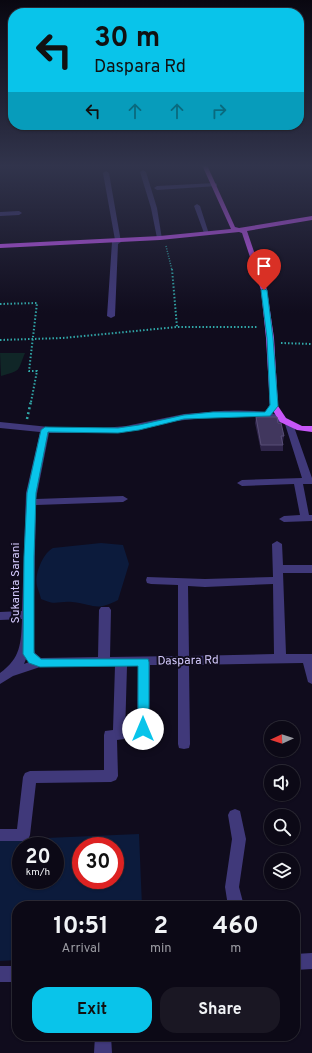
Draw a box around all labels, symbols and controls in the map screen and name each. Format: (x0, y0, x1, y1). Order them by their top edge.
text: 30 m (94, 21, 160, 57)
icon: left (28, 24, 80, 76)
text: Daspara Rd (94, 56, 186, 79)
icon: left (82, 100, 104, 122)
icon: ahead (124, 100, 146, 122)
icon: ahead (166, 100, 188, 122)
icon: right (208, 100, 230, 122)
pin (247, 249, 281, 290)
icon: arrive (253, 255, 275, 277)
street label: Sukanta Sarani (8, 543, 24, 623)
street label: Daspara Rd (157, 652, 219, 670)
position arrow (122, 708, 164, 750)
north arrow (264, 721, 300, 757)
map controls (264, 721, 300, 889)
button: sound (264, 765, 300, 801)
button: search (264, 809, 300, 845)
speed limit sign: 30 (72, 837, 124, 889)
text: 20 (25, 845, 51, 871)
button: layers (264, 853, 300, 889)
text: km/h (26, 866, 50, 879)
text: 10:51 (53, 912, 109, 942)
text: 2 (153, 912, 168, 942)
text: 460 (213, 912, 259, 942)
text: Arrival (62, 941, 100, 957)
text: min (150, 941, 172, 957)
text: m (230, 941, 241, 957)
button: Exit (32, 987, 152, 1033)
button: Share (160, 987, 280, 1033)

